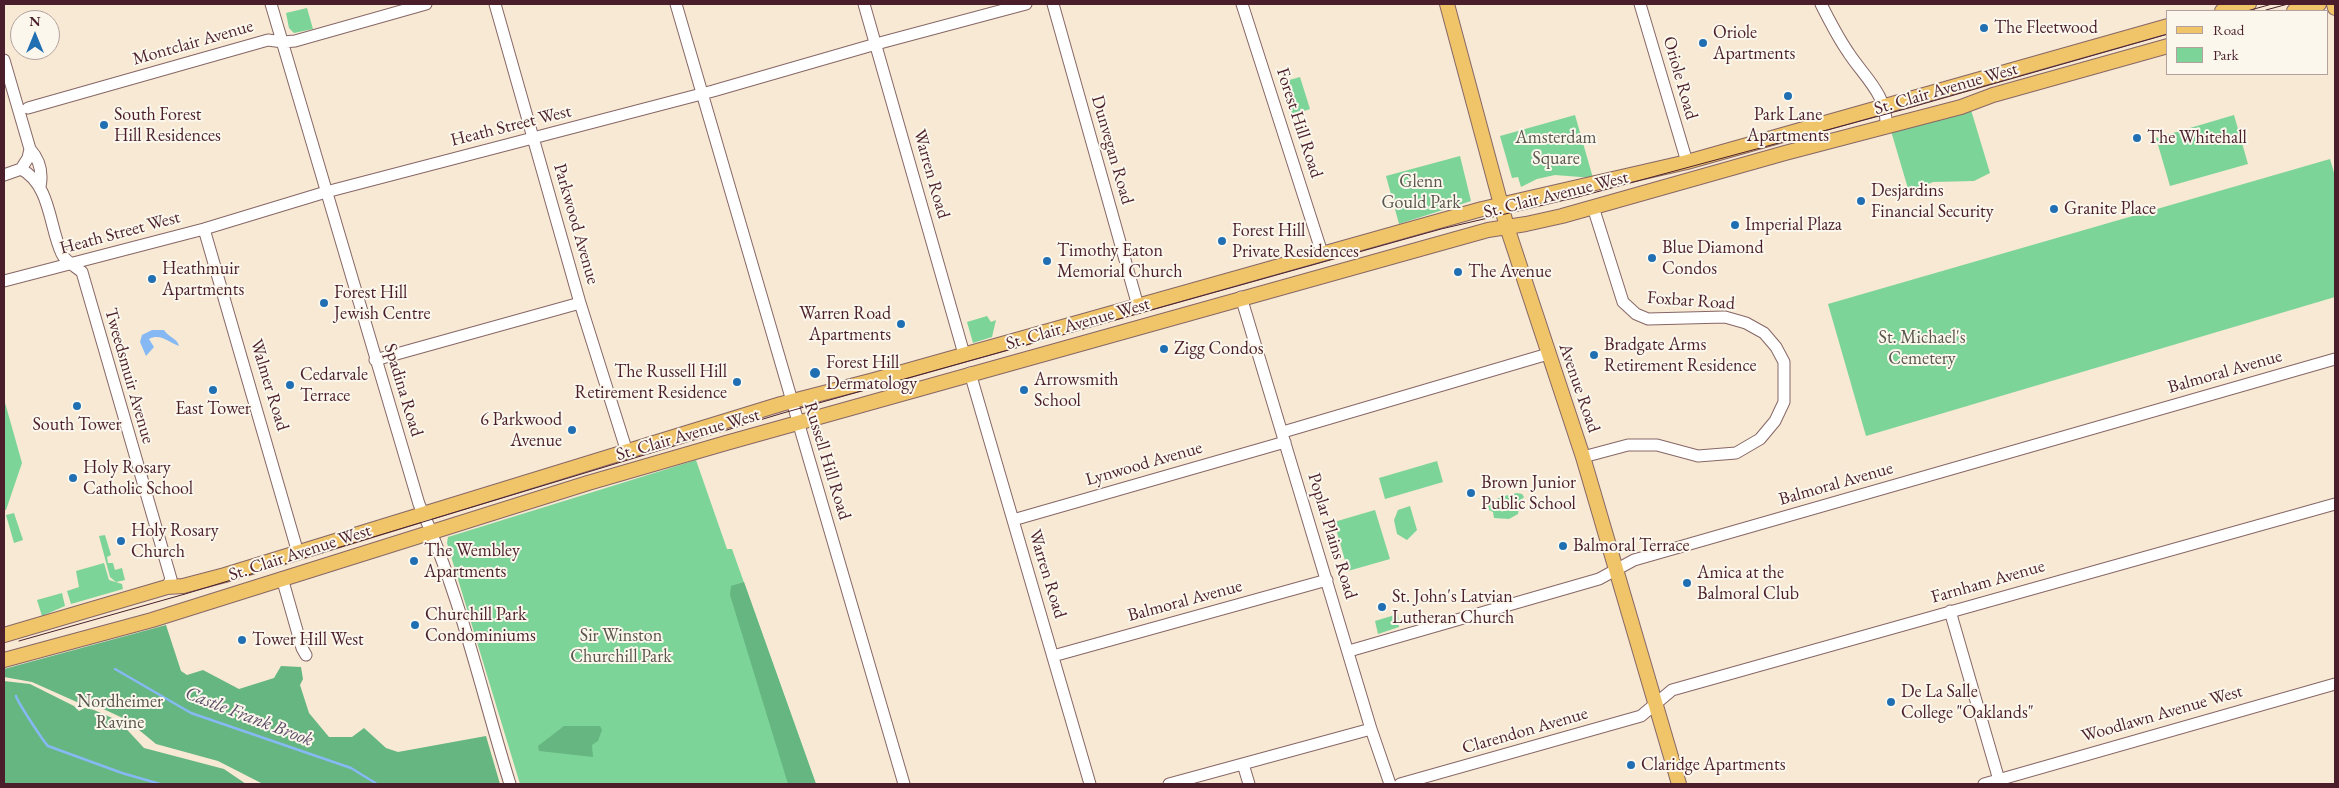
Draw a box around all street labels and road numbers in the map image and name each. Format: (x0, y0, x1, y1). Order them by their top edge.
street label: Montclair Avenue (130, 15, 256, 71)
street label: Oriole Road (1658, 34, 1702, 122)
street label: St. Clair Avenue West (1872, 58, 2020, 120)
street label: Forest Hill Road (1271, 65, 1327, 181)
street label: Dunvegan Road (1086, 93, 1138, 207)
street label: Heath Street West (448, 101, 574, 151)
street label: Warren Road (908, 127, 954, 221)
street label: Parkwood Avenue (548, 161, 604, 287)
street label: St. Clair Avenue West (1481, 167, 1631, 223)
street label: Heath Street West (57, 207, 183, 259)
street label: Foxbar Road (1646, 287, 1736, 315)
street label: St. Clair Avenue West (1004, 293, 1152, 355)
street label: Tweedsmuir Avenue (99, 306, 159, 446)
street label: Walmer Road (245, 337, 293, 433)
street label: Spadina Road (379, 341, 427, 439)
street label: Avenue Road (1554, 341, 1604, 435)
street label: Balmoral Avenue (2165, 345, 2285, 399)
street label: Russell Hill Road (799, 399, 855, 523)
street label: St. Clair Avenue West (614, 404, 762, 466)
street label: Lynwood Avenue (1083, 437, 1205, 491)
street label: Balmoral Avenue (1776, 457, 1896, 511)
street label: Poplar Plains Road (1303, 470, 1361, 602)
street label: St. Clair Avenue West (226, 520, 374, 586)
street label: Warren Road (1023, 527, 1071, 621)
street label: Farnham Avenue (1929, 555, 2047, 609)
street label: Balmoral Avenue (1125, 575, 1245, 627)
street label: Woodlawn Avenue West (2079, 681, 2245, 747)
street label: Clarendon Avenue (1460, 703, 1590, 759)

